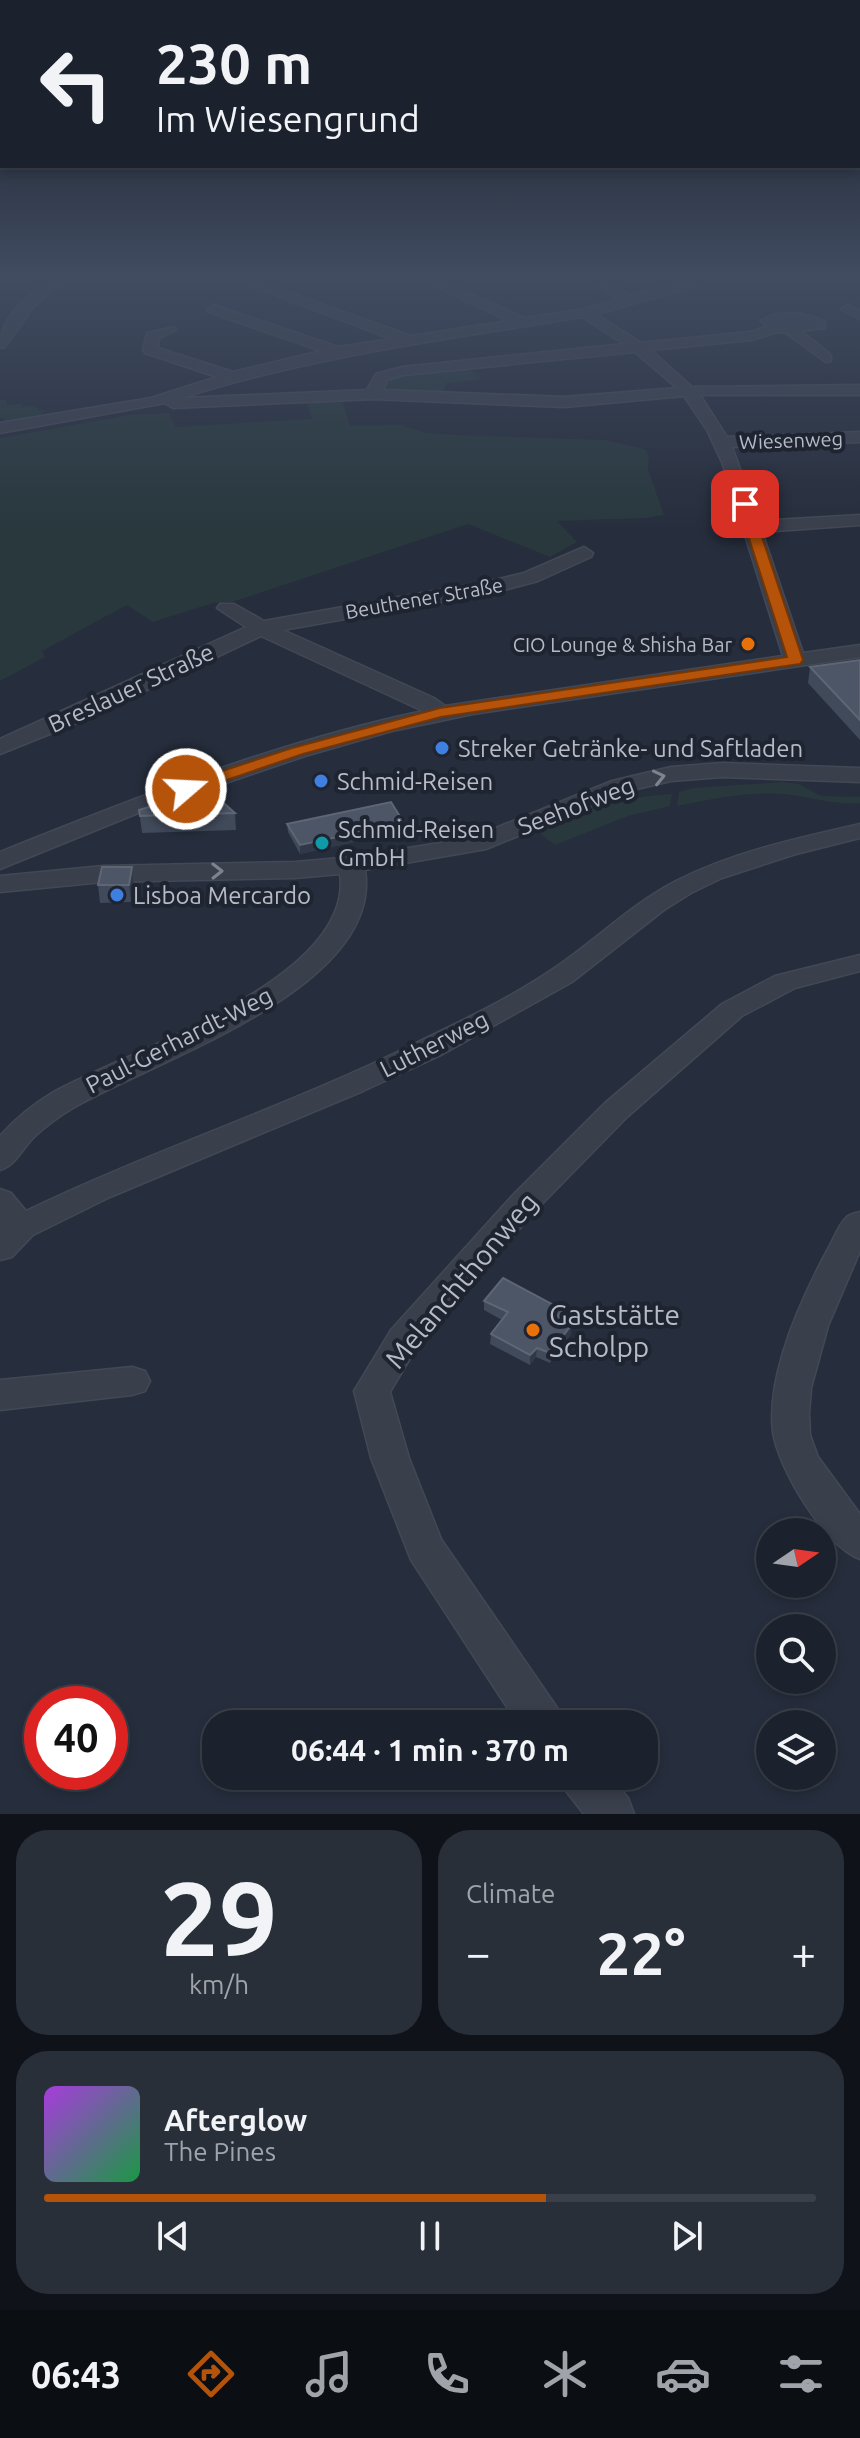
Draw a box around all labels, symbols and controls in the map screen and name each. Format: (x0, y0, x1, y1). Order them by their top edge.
icon: left (24, 32, 128, 136)
text: 230 m (156, 32, 312, 95)
text: Im Wiesengrund (156, 98, 420, 139)
street label: Wiesenweg (739, 427, 843, 453)
pin (711, 470, 779, 538)
icon: arrive (723, 482, 767, 526)
street label: Beuthener Straße (344, 573, 504, 623)
place label: CIO Lounge & Shisha Bar (513, 633, 732, 656)
marker: CIO Lounge & Shisha Bar (739, 635, 757, 653)
street label: Breslauer Straße (44, 638, 218, 738)
place label: Streker Getränke- und Saftladen (458, 735, 803, 762)
marker: Streker Getränke- und Saftladen (433, 739, 451, 757)
position arrow (144, 747, 228, 831)
place label: Schmid-Reisen (337, 768, 493, 795)
one-way arrow (652, 769, 665, 786)
marker: Schmid-Reisen (312, 772, 330, 790)
street label: Seehofweg (514, 772, 638, 840)
place label: Schmid-Reisen GmbH (338, 816, 494, 871)
marker: Schmid-Reisen GmbH (313, 834, 331, 852)
one-way arrow (211, 863, 224, 880)
place label: Lisboa Mercardo (133, 882, 311, 909)
marker: Lisboa Mercardo (108, 886, 126, 904)
street label: Paul-Gerhardt-Weg (81, 981, 277, 1099)
street label: Lutherweg (376, 1005, 492, 1083)
street label: Melanchthonweg (379, 1186, 543, 1374)
place label: Gaststätte Scholpp (549, 1299, 680, 1362)
marker: Gaststätte Scholpp (524, 1321, 542, 1339)
north arrow (756, 1518, 836, 1598)
map controls (756, 1518, 836, 1790)
button: search (756, 1614, 836, 1694)
speed limit sign: 40 (24, 1686, 128, 1790)
button: layers (756, 1710, 836, 1790)
text: 06:44 · 1 min · 370 m (291, 1733, 569, 1767)
text: 29 (160, 1859, 278, 1976)
text: Climate (466, 1879, 555, 1908)
text: 22° (597, 1919, 685, 1986)
text: − (466, 1928, 491, 1977)
text: + (791, 1928, 816, 1977)
text: km/h (189, 1970, 249, 1999)
text: Afterglow (164, 2103, 307, 2137)
text: The Pines (164, 2137, 276, 2166)
icon: previous (151, 2214, 195, 2258)
icon: pause (408, 2214, 452, 2258)
icon: next (665, 2214, 709, 2258)
icon: directions (183, 2346, 239, 2402)
icon: music (301, 2346, 357, 2402)
icon: phone (419, 2346, 475, 2402)
icon: climate (537, 2346, 593, 2402)
icon: car (655, 2346, 711, 2402)
icon: filters (773, 2346, 829, 2402)
text: 06:43 (31, 2354, 121, 2395)

